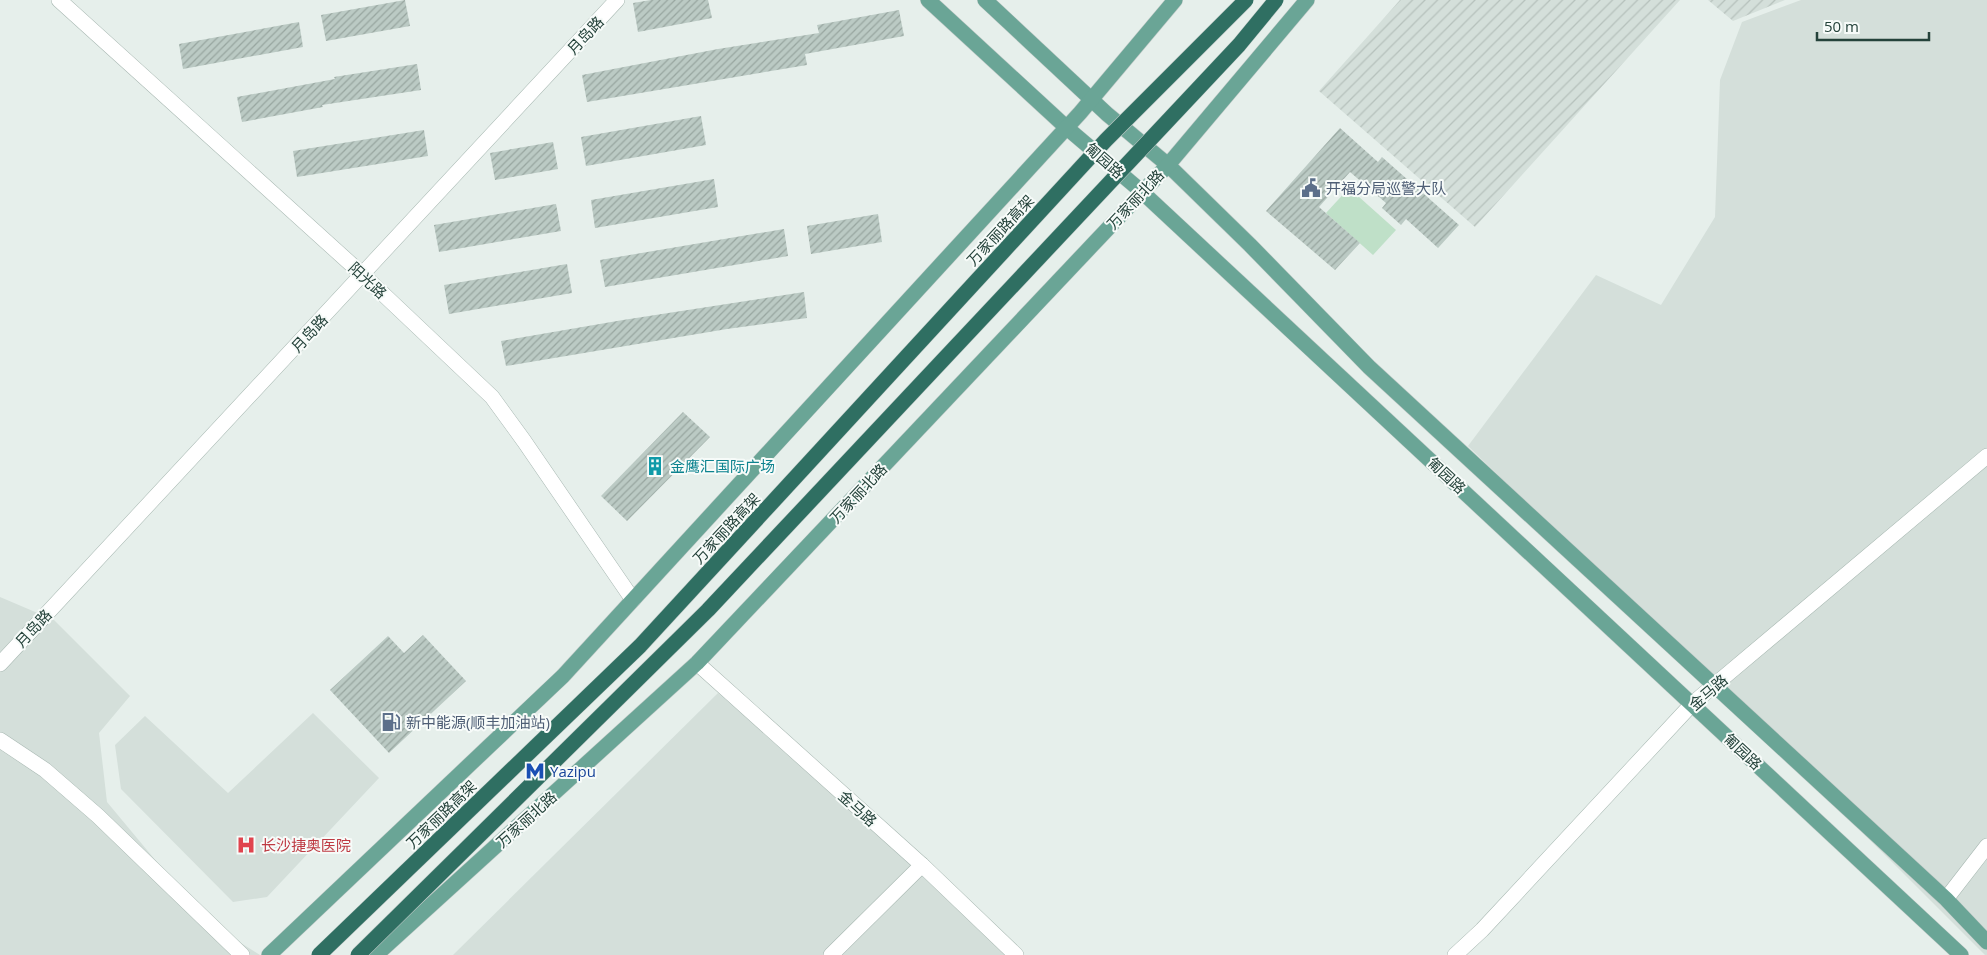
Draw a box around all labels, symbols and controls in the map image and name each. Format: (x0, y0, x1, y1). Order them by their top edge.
scale bar (1817, 10, 1930, 42)
street label: 月岛路 (562, 12, 608, 58)
text: 50 m (1824, 16, 1859, 36)
street label: 匍园路 (1081, 138, 1129, 182)
street label: 万家丽北路 (1102, 165, 1168, 233)
public building icon: 开福分局巡警大队 (1300, 177, 1322, 199)
place label: 开福分局巡警大队 (1326, 178, 1446, 198)
street label: 万家丽路高架 (962, 190, 1038, 270)
street label: 阳光路 (345, 257, 391, 303)
street label: 月岛路 (286, 310, 332, 356)
street label: 匍园路 (1424, 452, 1470, 498)
building icon: 金鹰汇国际广场 (644, 455, 666, 477)
place label: 金鹰汇国际广场 (670, 456, 775, 476)
street label: 万家丽北路 (825, 459, 891, 527)
street label: 万家丽路高架 (688, 488, 764, 568)
street label: 月岛路 (10, 605, 56, 651)
street label: 金马路 (1684, 670, 1732, 714)
fuel station icon: 新中能源(顺丰加油站) (380, 711, 402, 733)
place label: 新中能源(顺丰加油站) (406, 712, 550, 732)
street label: 匍园路 (1720, 728, 1766, 774)
metro station icon: Yazipu (524, 760, 546, 782)
place label: Yazipu (550, 761, 596, 781)
street label: 万家丽路高架 (402, 776, 480, 852)
street label: 万家丽北路 (491, 786, 561, 852)
street label: 金马路 (835, 786, 881, 830)
hospital icon: 长沙捷奥医院 (235, 834, 257, 856)
place label: 长沙捷奥医院 (261, 835, 351, 855)

